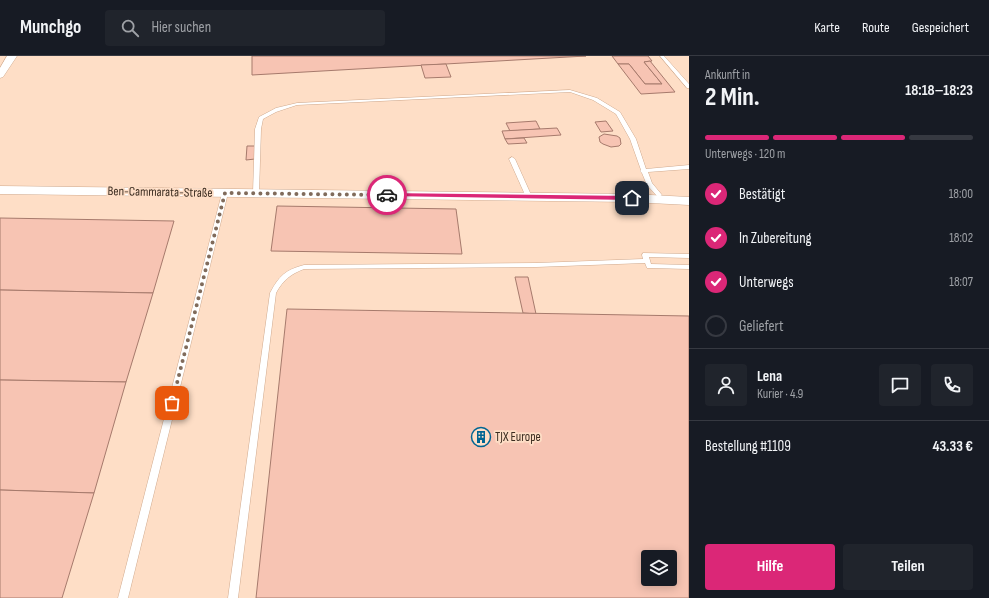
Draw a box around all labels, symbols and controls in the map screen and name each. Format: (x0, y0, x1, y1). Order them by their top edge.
search box (105, 10, 385, 46)
text: Munchgo (20, 16, 81, 39)
icon: search (119, 17, 141, 39)
text: Hier suchen (151, 18, 211, 37)
text: Karte (814, 19, 840, 36)
text: Route (862, 19, 890, 36)
text: Gespeichert (912, 19, 969, 36)
text: Ankunft in (705, 67, 750, 83)
text: 18:18–18:23 (905, 81, 973, 100)
text: 2 Min. (705, 82, 760, 113)
text: Unterwegs · 120 m (705, 146, 785, 162)
courier (367, 175, 407, 215)
pin (615, 181, 649, 215)
street label: Ben-Cammarata-Straße (107, 183, 213, 201)
icon: check (705, 183, 727, 205)
icon: car (376, 184, 398, 206)
text: Bestätigt (739, 185, 785, 204)
text: 18:00 (949, 186, 973, 202)
icon: home (621, 187, 643, 209)
icon: check (705, 227, 727, 249)
text: In Zubereitung (739, 229, 812, 248)
text: 18:02 (949, 230, 973, 246)
icon: check (705, 271, 727, 293)
text: Unterwegs (739, 273, 794, 292)
text: 18:07 (949, 274, 973, 290)
text: Geliefert (739, 317, 784, 336)
button: person (705, 364, 747, 406)
button: chat (879, 364, 921, 406)
button: phone (931, 364, 973, 406)
text: Lena (757, 367, 782, 386)
pin (155, 386, 189, 420)
text: Kurier · 4.9 (757, 386, 803, 402)
icon: bag (161, 392, 183, 414)
building icon: TJX Europe (470, 426, 492, 448)
place label: TJX Europe (495, 429, 541, 445)
text: Bestellung #1109 (705, 437, 791, 456)
text: 43.33 € (932, 437, 973, 456)
button: Hilfe (705, 544, 835, 590)
button: Teilen (843, 544, 973, 590)
map controls (641, 550, 677, 586)
button: layers (641, 550, 677, 586)

